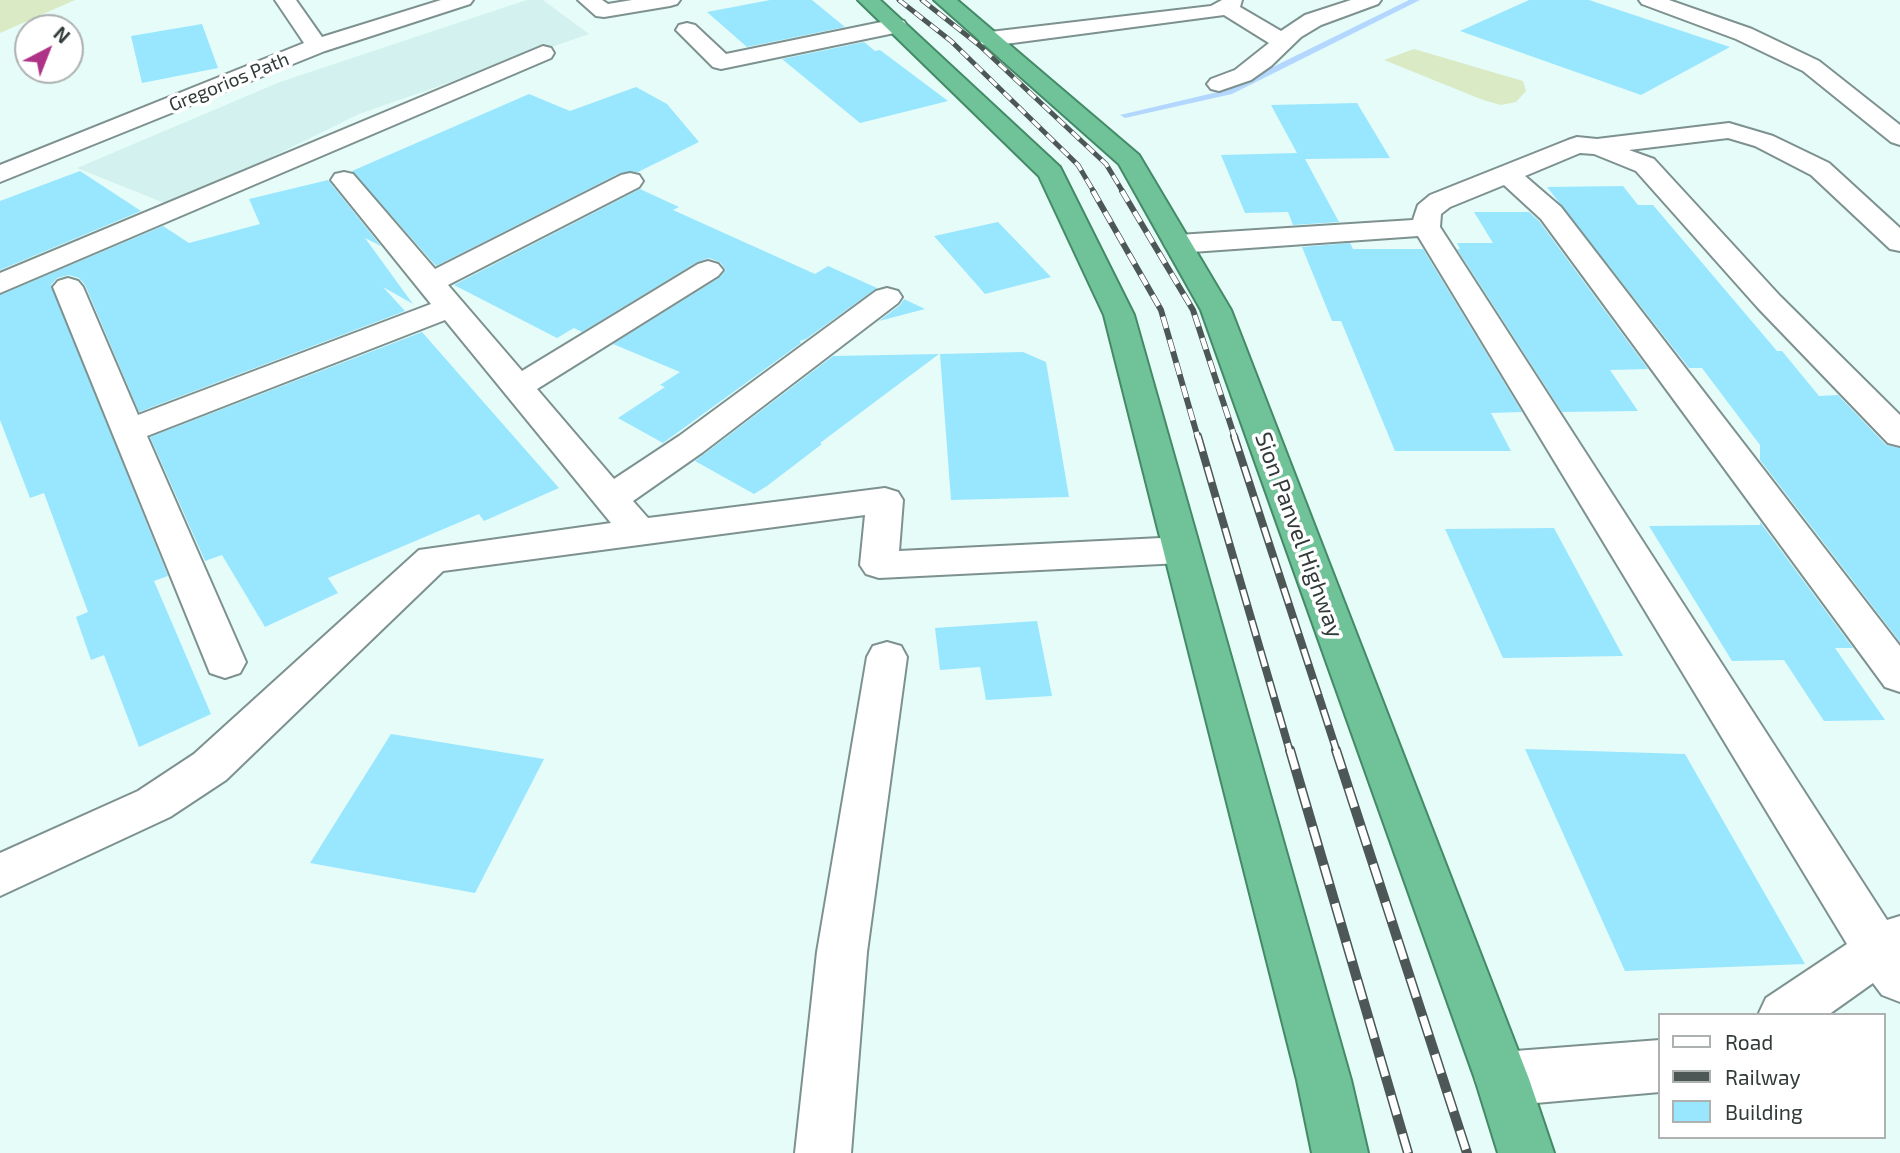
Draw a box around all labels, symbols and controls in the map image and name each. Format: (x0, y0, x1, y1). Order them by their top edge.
north arrow (14, 14, 84, 84)
text: N (49, 21, 75, 48)
street label: Gregorios Path (166, 48, 292, 116)
street label: Sion Panvel Highway (1249, 428, 1349, 642)
legend (1658, 1013, 1886, 1139)
text: Road (1725, 1029, 1773, 1054)
text: Railway (1725, 1064, 1801, 1089)
text: Building (1725, 1099, 1803, 1124)

